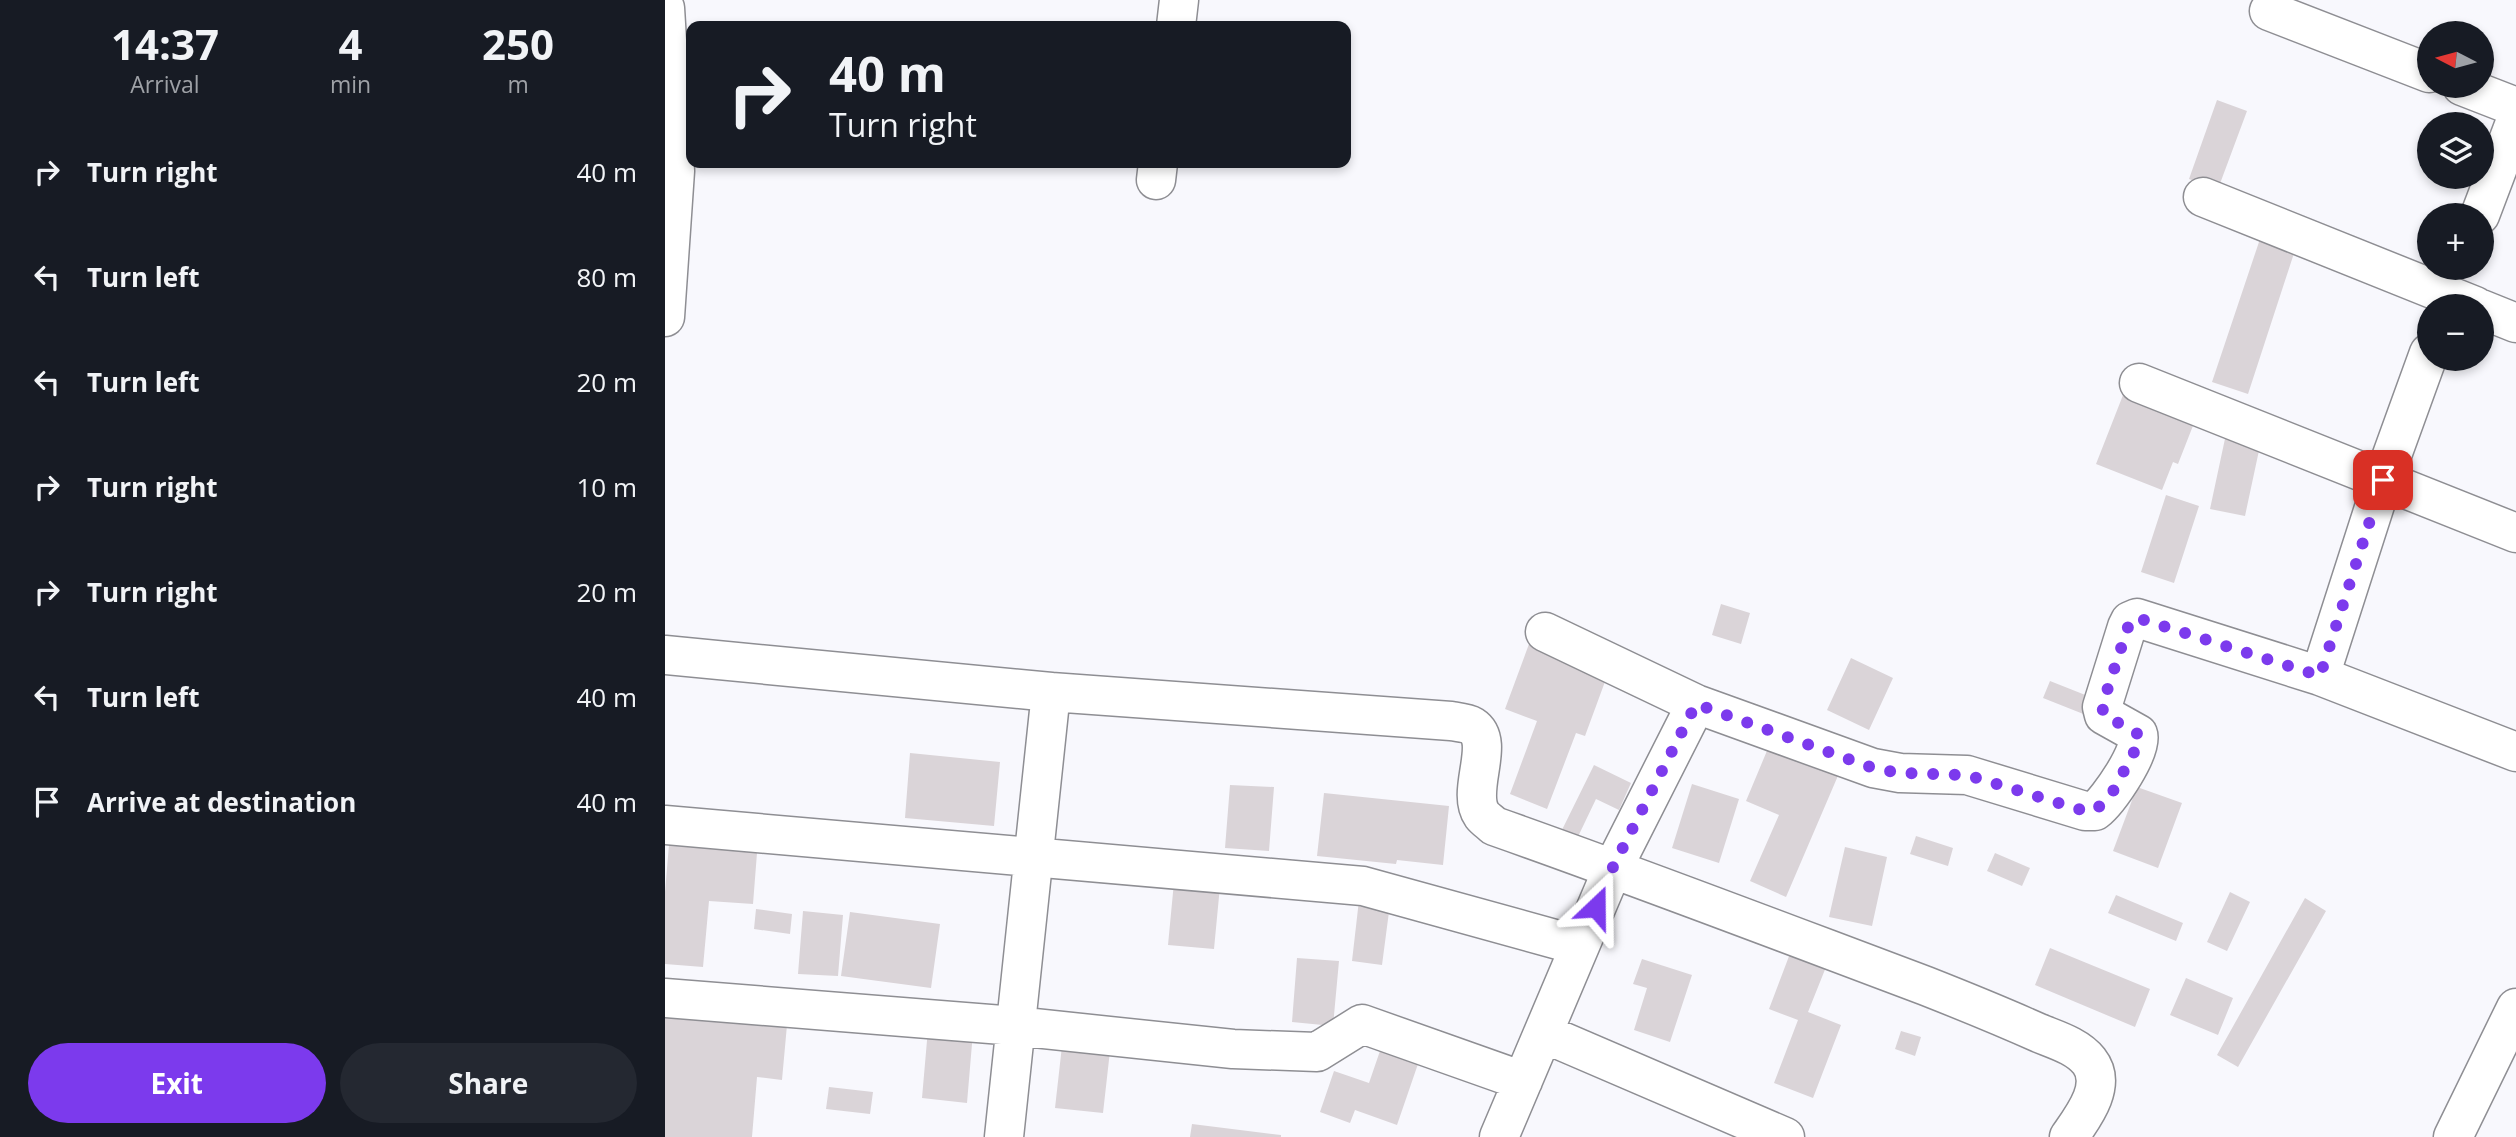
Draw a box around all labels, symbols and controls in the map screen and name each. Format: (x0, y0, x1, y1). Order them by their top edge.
text: 14:37 (111, 15, 219, 72)
text: 4 (338, 15, 363, 72)
text: 250 (482, 15, 554, 72)
north arrow (2417, 21, 2494, 98)
map controls (2417, 21, 2494, 371)
text: 40 m (829, 40, 946, 106)
icon: right (714, 49, 805, 140)
text: Arrival (130, 68, 200, 100)
text: min (330, 68, 371, 100)
text: m (507, 68, 529, 100)
text: Turn right (829, 103, 977, 146)
button: layers (2417, 112, 2494, 189)
icon: right (28, 153, 66, 191)
text: Turn right (87, 154, 218, 190)
text: 40 m (576, 154, 637, 190)
button: + (2417, 203, 2494, 280)
icon: left (28, 258, 66, 296)
text: Turn left (87, 259, 199, 295)
text: 80 m (576, 259, 637, 295)
button: − (2417, 294, 2494, 371)
icon: left (28, 363, 66, 401)
text: Turn left (87, 364, 199, 400)
text: 20 m (576, 364, 637, 400)
pin (2353, 450, 2413, 510)
icon: arrive (2364, 461, 2402, 499)
icon: right (28, 468, 66, 506)
text: Turn right (87, 469, 218, 505)
text: 10 m (576, 469, 637, 505)
icon: right (28, 573, 66, 611)
text: Turn right (87, 574, 218, 610)
text: 20 m (576, 574, 637, 610)
icon: left (28, 678, 66, 716)
text: Turn left (87, 679, 199, 715)
text: 40 m (576, 679, 637, 715)
icon: arrive (28, 783, 66, 821)
text: Arrive at destination (87, 784, 356, 820)
text: 40 m (576, 784, 637, 820)
position arrow (1559, 870, 1633, 944)
button: Exit (28, 1043, 326, 1123)
button: Share (340, 1043, 637, 1123)

